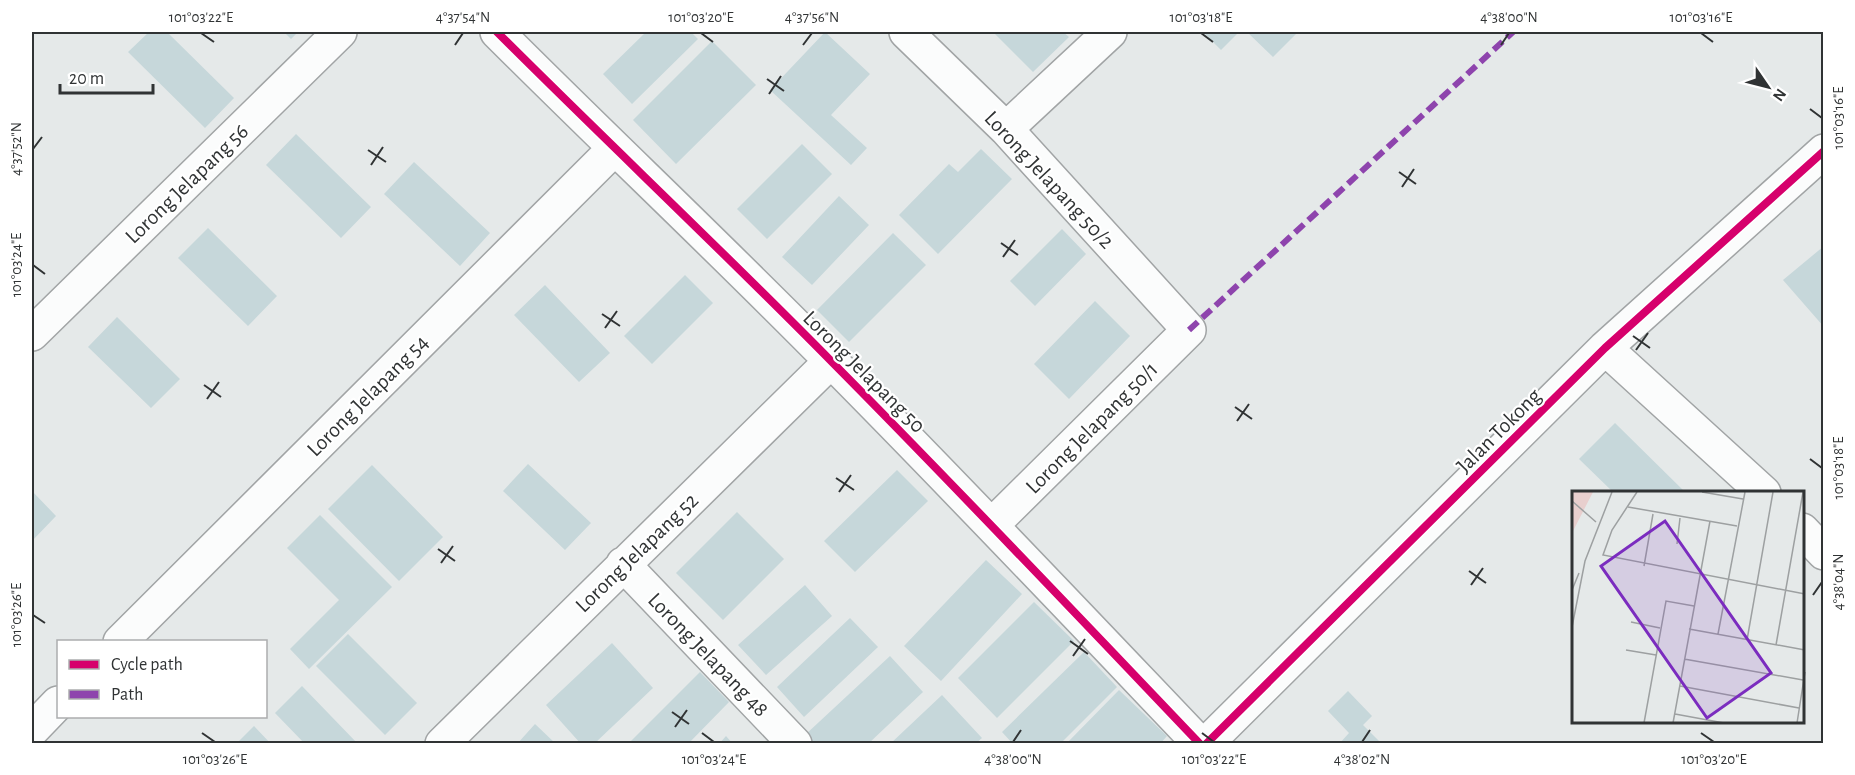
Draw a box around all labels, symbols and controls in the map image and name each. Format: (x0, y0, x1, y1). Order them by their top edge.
text: 101°03'22"E (169, 10, 233, 25)
text: 4°37'54"N (436, 10, 490, 25)
text: 101°03'20"E (668, 10, 734, 25)
text: 4°37'56"N (785, 10, 839, 25)
text: 101°03'18"E (1170, 10, 1232, 25)
text: 4°38'00"N (1480, 10, 1538, 25)
text: 101°03'16"E (1670, 10, 1732, 25)
scale bar (60, 57, 153, 95)
north arrow (1738, 57, 1798, 117)
text: 20 m (69, 70, 104, 88)
text: N (1770, 86, 1789, 104)
text: 101°03'16"E (1831, 87, 1846, 149)
street label: Lorong Jelapang 50/2 (980, 107, 1118, 253)
street label: Lorong Jelapang 56 (121, 120, 252, 248)
text: 4°37'52"N (9, 122, 24, 176)
text: 101°03'24"E (9, 233, 24, 297)
street label: Lorong Jelapang 50 (799, 306, 930, 437)
street label: Lorong Jelapang 54 (303, 331, 433, 461)
street label: Lorong Jelapang 50/1 (1022, 358, 1162, 498)
street label: Jalan Tokong (1452, 384, 1545, 477)
text: 101°03'18"E (1831, 437, 1846, 499)
street label: Lorong Jelapang 52 (571, 489, 702, 617)
inset map (1572, 491, 1804, 724)
text: 4°38'04"N (1831, 554, 1846, 610)
text: 101°03'26"E (9, 583, 24, 647)
street label: Lorong Jelapang 48 (644, 589, 773, 721)
legend (57, 640, 267, 718)
text: Cycle path (111, 656, 183, 674)
text: Path (111, 686, 143, 704)
text: 101°03'26"E (183, 752, 247, 767)
text: 101°03'24"E (682, 752, 746, 767)
text: 4°38'00"N (984, 752, 1042, 767)
text: 101°03'22"E (1182, 752, 1246, 767)
text: 4°38'02"N (1334, 752, 1390, 767)
text: 101°03'20"E (1681, 752, 1747, 767)

